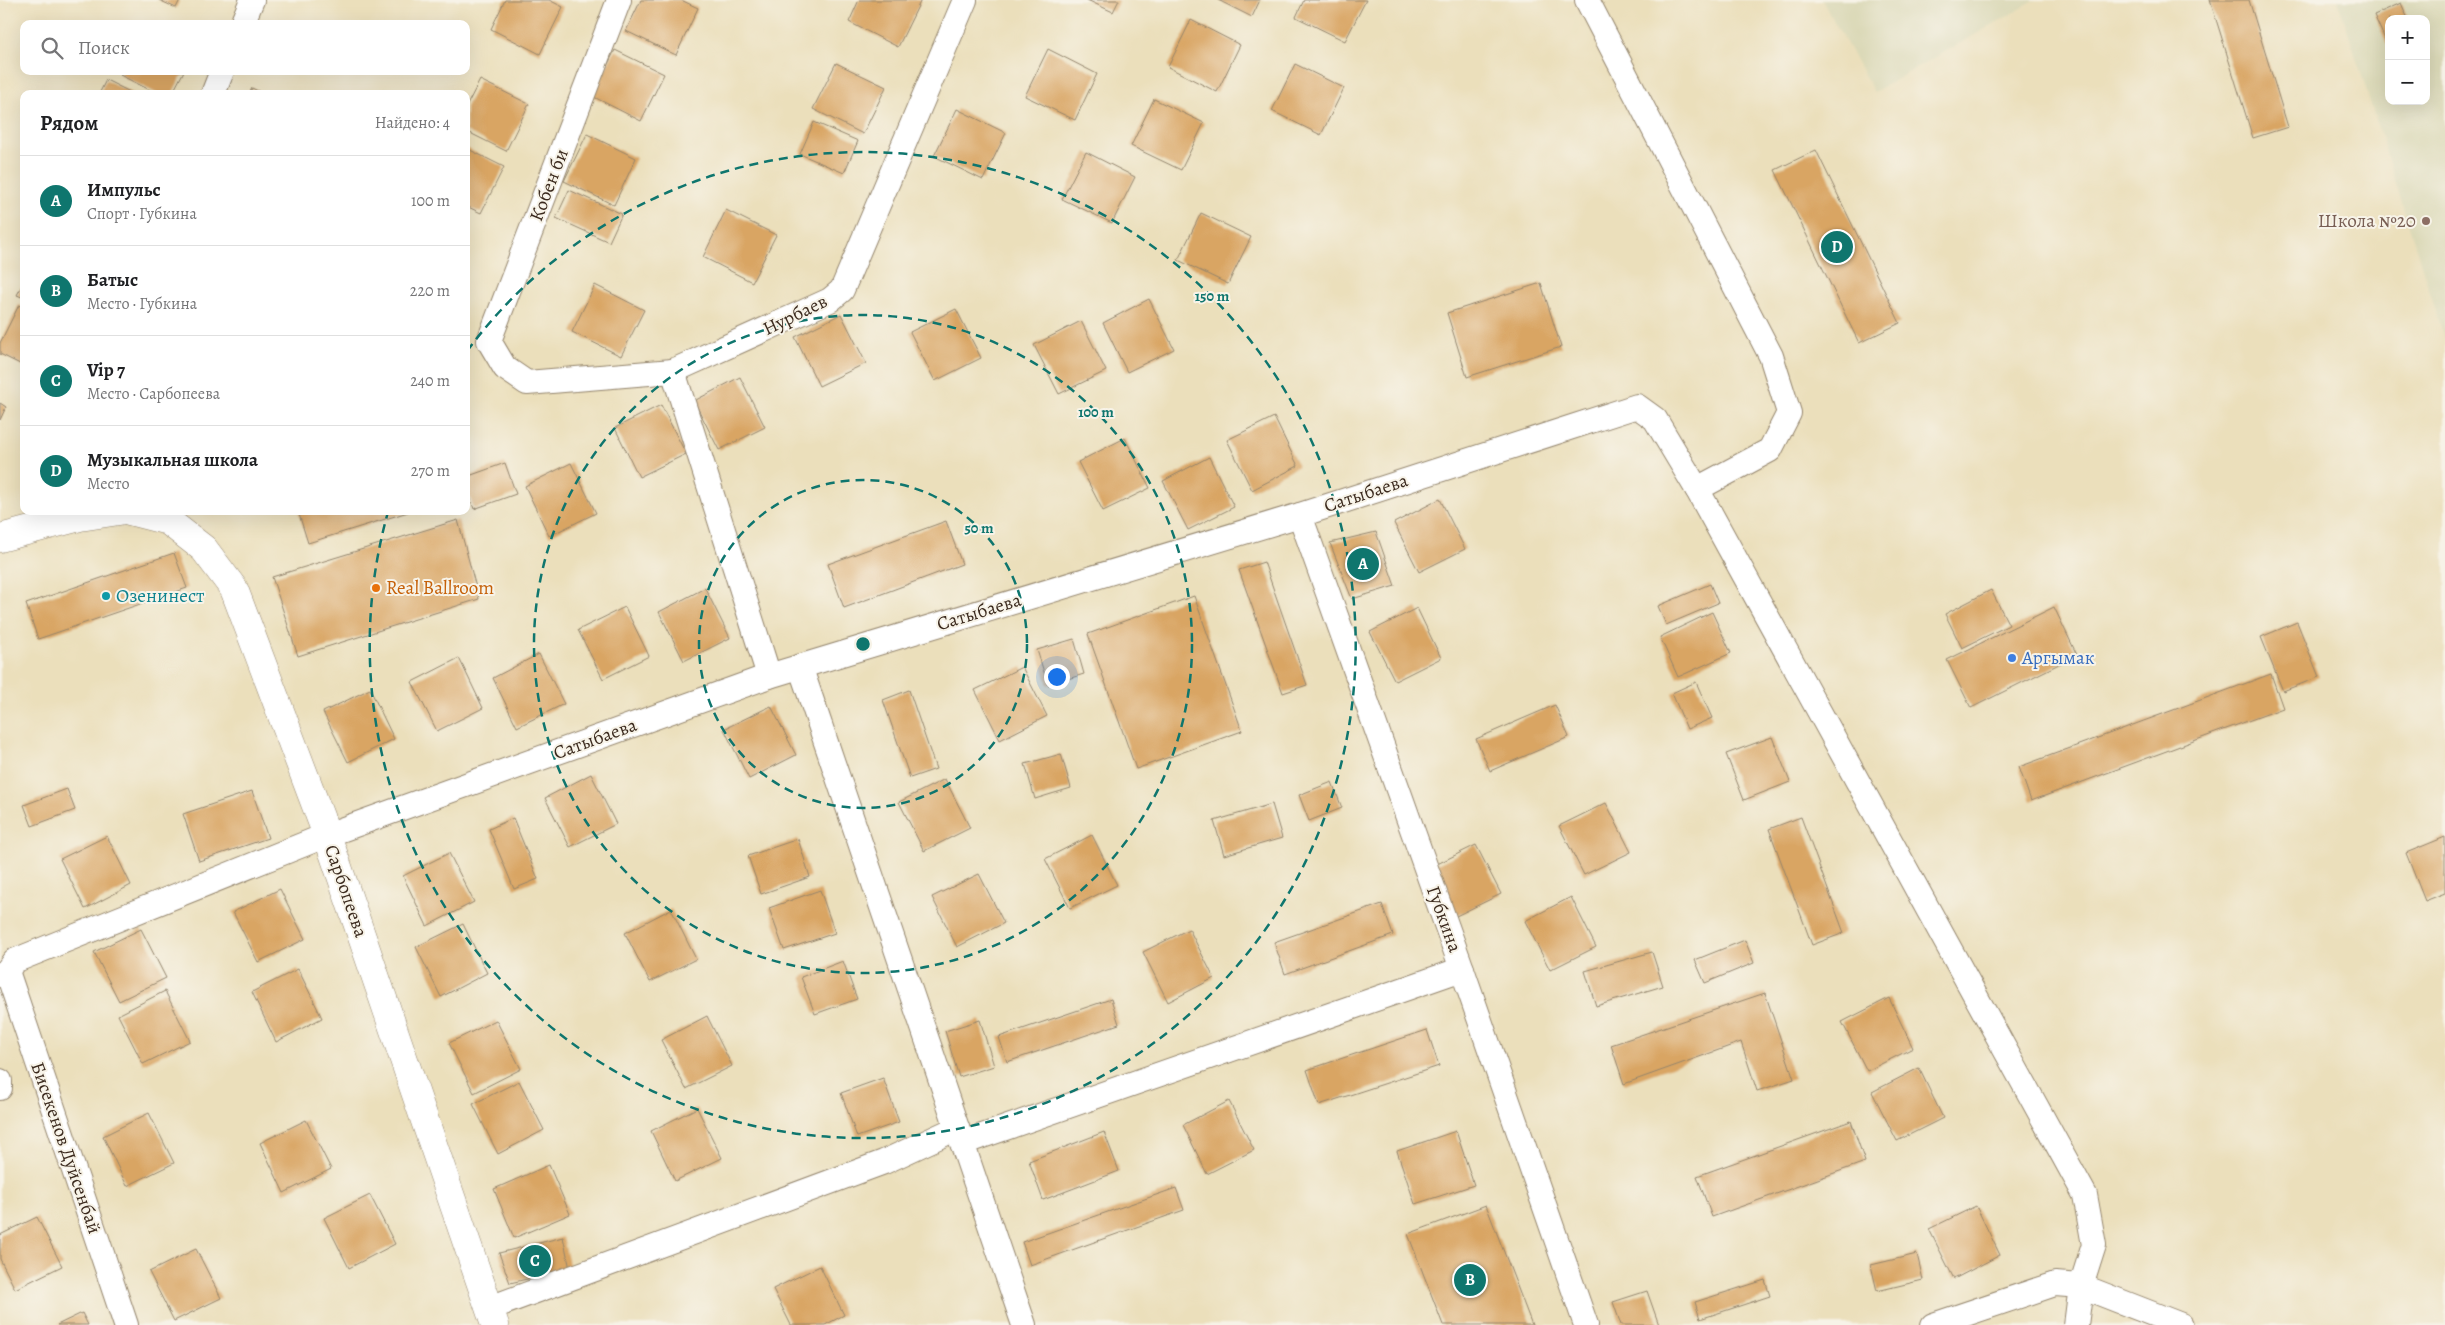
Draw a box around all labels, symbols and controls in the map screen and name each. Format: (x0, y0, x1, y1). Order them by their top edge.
map controls (2385, 15, 2430, 105)
button: + (2385, 15, 2430, 60)
search box (20, 20, 470, 75)
icon: search (38, 34, 66, 62)
text: Поиск (78, 35, 130, 61)
button: − (2385, 60, 2430, 105)
text: Рядом (40, 109, 98, 137)
text: Найдено: 4 (375, 112, 450, 134)
street label: Кобен би (523, 145, 575, 225)
text: Импульс (87, 177, 161, 203)
text: A (51, 190, 61, 212)
text: 100 m (411, 190, 450, 212)
text: Спорт · Губкина (87, 203, 197, 225)
place label: Школа №20 (2318, 208, 2416, 234)
marker: Школа №20 (2420, 215, 2432, 227)
pin: D (1821, 228, 1853, 266)
text: Батыс (87, 267, 138, 293)
text: B (51, 280, 61, 302)
text: 220 m (410, 280, 450, 302)
text: 150 m (1195, 286, 1230, 306)
street label: Нурбаев (758, 288, 832, 342)
text: Место · Губкина (87, 293, 197, 315)
text: Vip 7 (87, 357, 125, 383)
text: C (51, 370, 61, 392)
text: 240 m (410, 370, 450, 392)
text: Место · Сарбопеева (87, 383, 220, 405)
text: 100 m (1078, 402, 1114, 422)
text: Музыкальная школа (87, 447, 258, 473)
text: D (50, 460, 62, 482)
text: 270 m (411, 460, 450, 482)
street label: Сатыбаева (1321, 467, 1412, 519)
text: Место (87, 473, 130, 495)
text: 50 m (964, 518, 994, 538)
pin: A (1347, 545, 1379, 583)
place label: Real Ballroom (386, 575, 494, 601)
marker: Real Ballroom (370, 582, 382, 594)
place label: Озенинест (116, 583, 205, 609)
street label: Сатыбаева (934, 587, 1025, 637)
marker: Озенинест (100, 590, 112, 602)
centre of rings (854, 635, 872, 653)
place label: Аргымак (2021, 645, 2095, 671)
marker: Аргымак (2006, 652, 2018, 664)
your location (1044, 664, 1070, 690)
street label: Сатыбаева (550, 712, 641, 766)
street label: Сарбопеева (318, 841, 374, 941)
street label: Губкина (1420, 882, 1468, 956)
street label: Бисекенов Дуйсенбай (24, 1059, 108, 1237)
pin: C (519, 1242, 551, 1280)
pin: B (1454, 1261, 1486, 1299)

